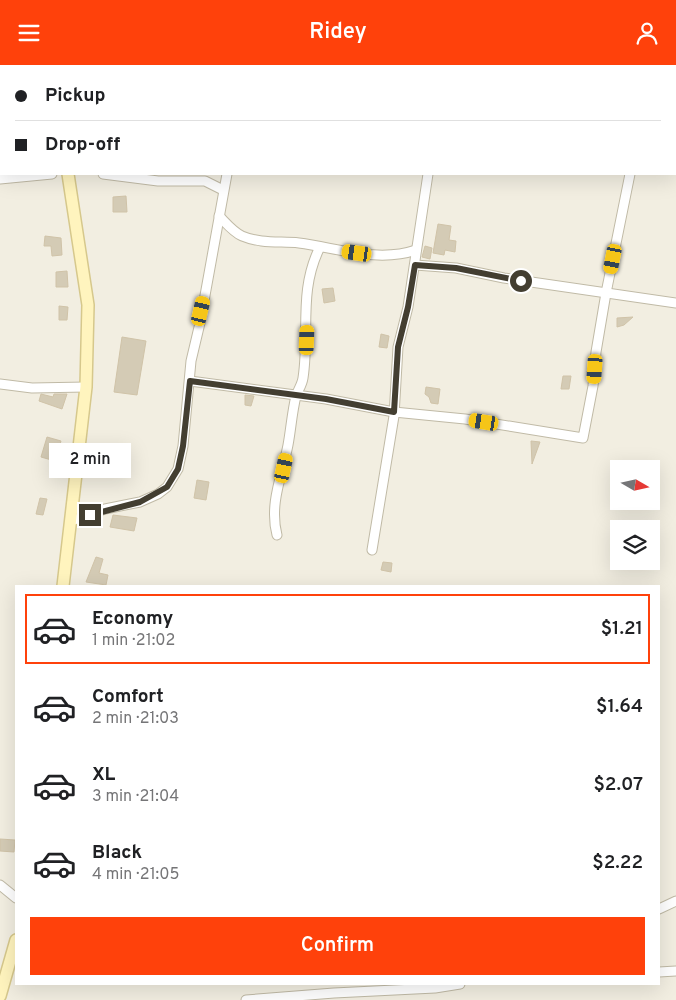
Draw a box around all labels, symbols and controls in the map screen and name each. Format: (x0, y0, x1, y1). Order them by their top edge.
icon: menu (15, 19, 43, 47)
text: Ridey (309, 19, 367, 46)
icon: person (633, 19, 661, 47)
text: Pickup (45, 84, 105, 108)
text: Drop-off (45, 133, 120, 157)
car (341, 243, 372, 263)
car (602, 243, 623, 275)
route start (510, 270, 532, 292)
car (190, 295, 211, 327)
car (298, 325, 315, 355)
car (586, 354, 603, 384)
car (468, 412, 499, 432)
callout: 2 min (49, 443, 131, 477)
text: 2 min (69, 450, 111, 470)
car (273, 452, 294, 484)
north arrow (610, 460, 660, 510)
map controls (610, 460, 660, 570)
route end (79, 504, 101, 526)
button: layers (610, 520, 660, 570)
icon: car (32, 607, 77, 652)
text: Economy (92, 607, 173, 631)
text: $1.21 (601, 617, 643, 641)
text: 1 min · 21:02 (92, 631, 175, 651)
icon: car (32, 685, 77, 730)
text: Comfort (92, 685, 164, 709)
text: $1.64 (596, 695, 643, 719)
text: 2 min · 21:03 (92, 709, 179, 729)
icon: car (32, 763, 77, 808)
text: XL (92, 763, 115, 787)
text: $2.07 (593, 773, 643, 797)
text: 3 min · 21:04 (92, 787, 179, 807)
icon: car (32, 841, 77, 886)
text: Black (92, 841, 142, 865)
text: $2.22 (592, 851, 643, 875)
text: 4 min · 21:05 (92, 865, 179, 885)
button: Confirm (30, 917, 645, 975)

